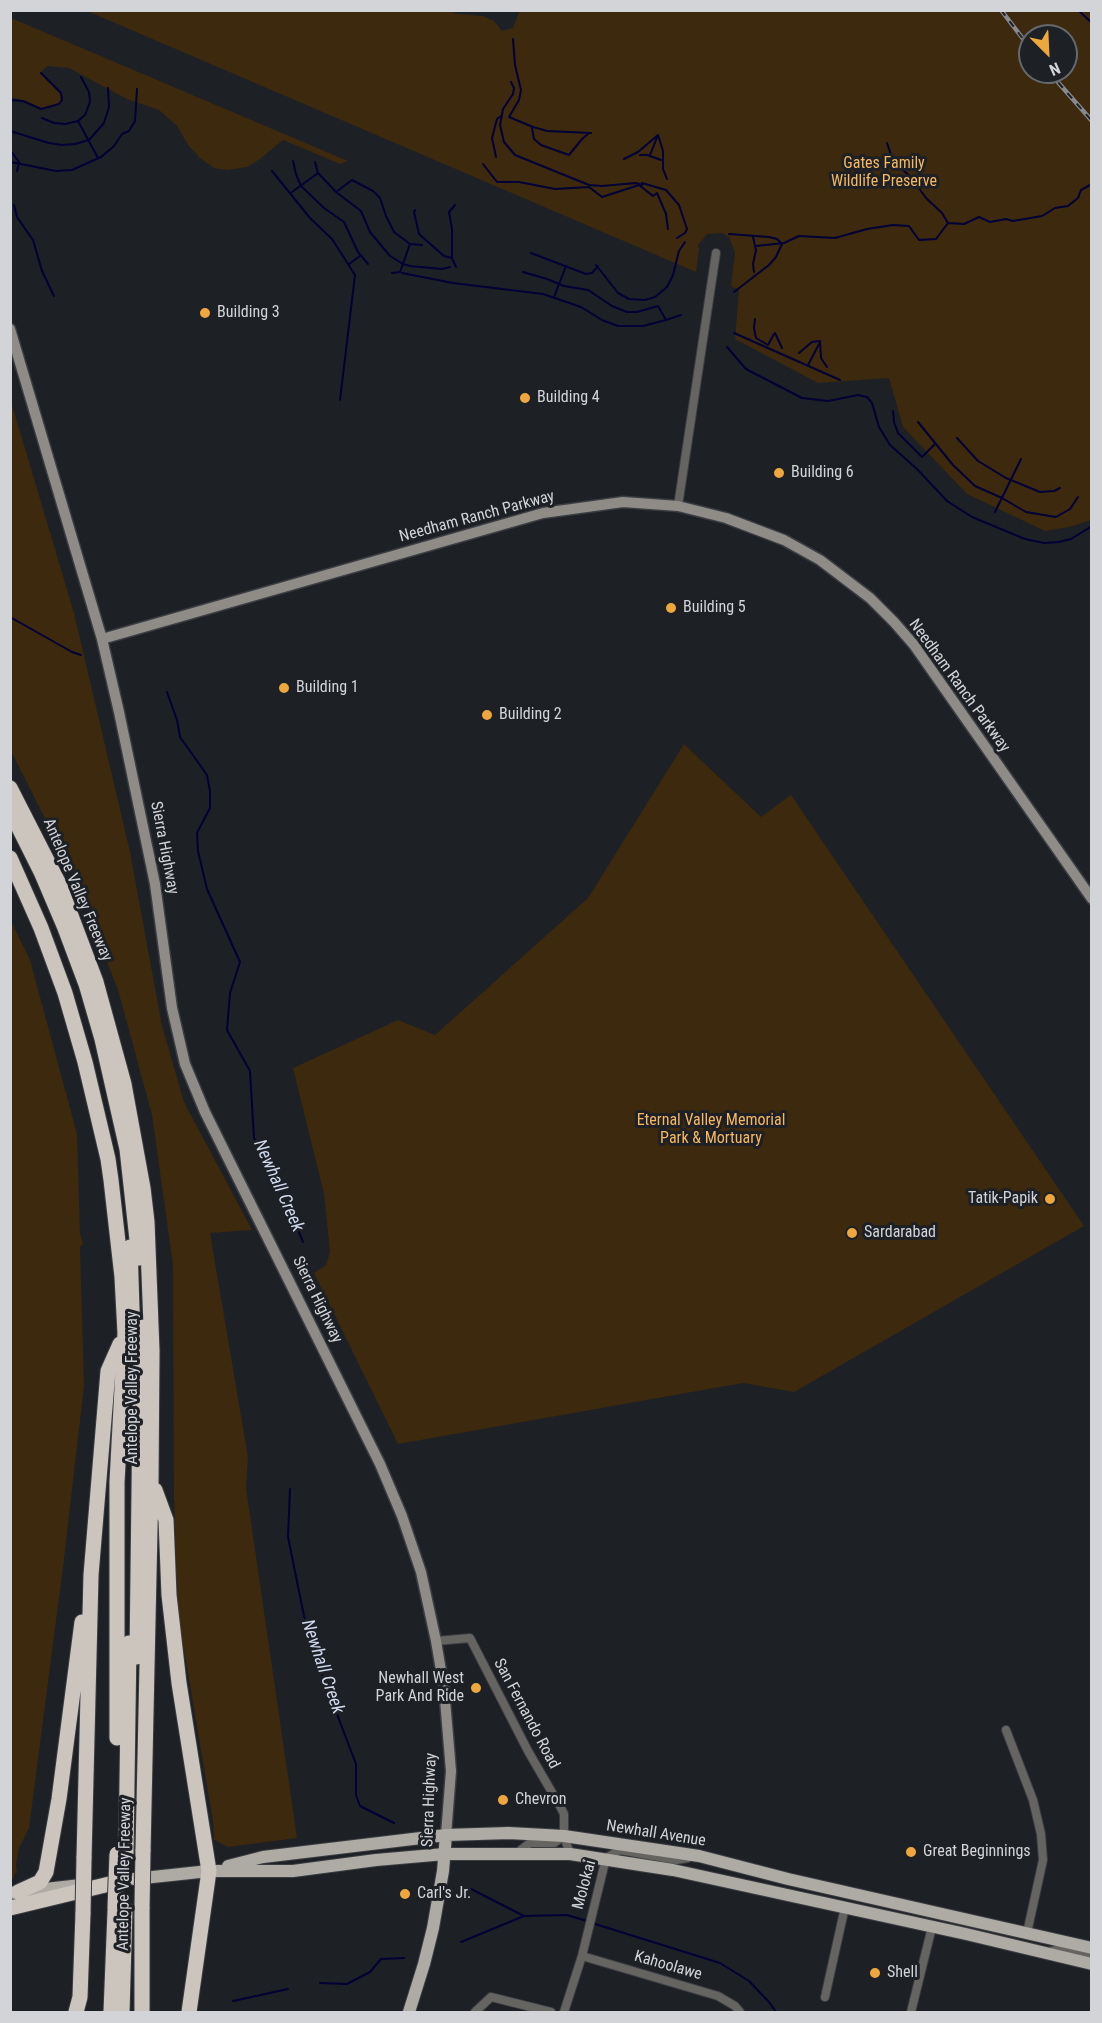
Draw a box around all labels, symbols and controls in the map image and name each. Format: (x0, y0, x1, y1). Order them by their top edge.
north arrow (1018, 24, 1078, 84)
text: N (1046, 58, 1063, 80)
park label: Gates Family Wildlife Preserve (831, 154, 937, 192)
place label: Building 3 (217, 303, 280, 323)
marker: Building 3 (198, 306, 212, 320)
place label: Building 4 (537, 388, 600, 408)
marker: Building 4 (518, 391, 532, 405)
place label: Building 6 (791, 463, 854, 483)
marker: Building 6 (772, 466, 786, 480)
street label: Needham Ranch Parkway (397, 487, 557, 547)
place label: Building 5 (683, 598, 746, 618)
marker: Building 5 (664, 601, 678, 615)
street label: Needham Ranch Parkway (904, 616, 1014, 756)
place label: Building 1 (296, 678, 359, 698)
marker: Building 1 (277, 681, 291, 695)
place label: Building 2 (499, 705, 562, 725)
marker: Building 2 (480, 708, 494, 722)
street label: Sierra Highway (146, 800, 182, 896)
street label: Antelope Valley Freeway (38, 816, 116, 964)
park label: Eternal Valley Memorial Park & Mortuary (637, 1111, 785, 1149)
water label: Newhall Creek (248, 1137, 308, 1235)
place label: Tatik-Papik (968, 1189, 1038, 1209)
marker: Tatik-Papik (1043, 1192, 1057, 1206)
place label: Sardarabad (864, 1223, 936, 1243)
marker: Sardarabad (845, 1226, 859, 1240)
street label: Sierra Highway (288, 1254, 346, 1346)
street label: Antelope Valley Freeway (123, 1311, 143, 1465)
water label: Newhall Creek (296, 1617, 348, 1717)
street label: San Fernando Road (489, 1656, 563, 1772)
place label: Newhall West Park And Ride (376, 1669, 464, 1707)
marker: Newhall West Park And Ride (469, 1681, 483, 1695)
street label: Sierra Highway (419, 1753, 441, 1847)
place label: Chevron (515, 1790, 567, 1810)
marker: Chevron (496, 1793, 510, 1807)
street label: Antelope Valley Freeway (114, 1797, 136, 1951)
street label: Newhall Avenue (605, 1817, 707, 1851)
place label: Great Beginnings (923, 1842, 1031, 1862)
marker: Great Beginnings (904, 1845, 918, 1859)
street label: Molokai (569, 1858, 601, 1912)
place label: Carl's Jr. (417, 1884, 471, 1904)
marker: Carl's Jr. (398, 1887, 412, 1901)
street label: Kahoolawe (632, 1947, 704, 1985)
place label: Shell (887, 1963, 918, 1983)
marker: Shell (868, 1966, 882, 1980)

